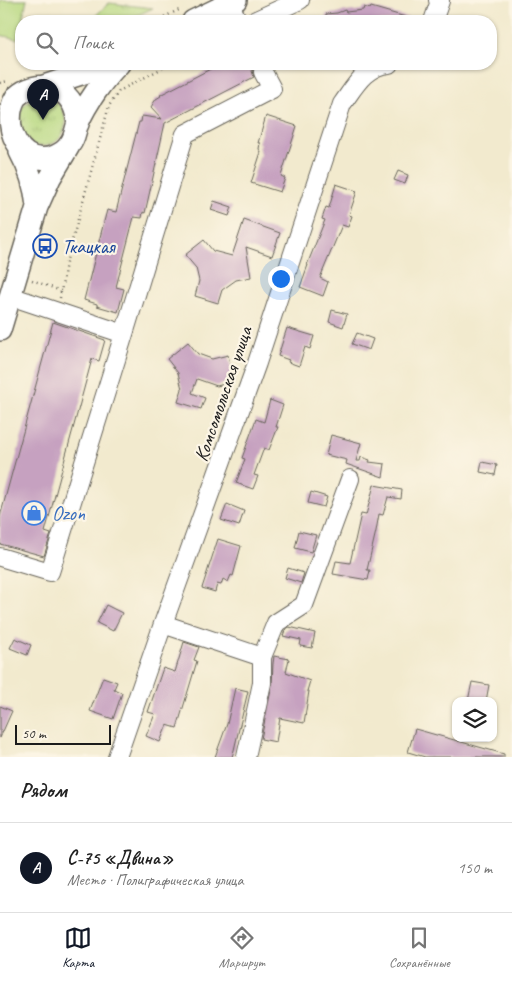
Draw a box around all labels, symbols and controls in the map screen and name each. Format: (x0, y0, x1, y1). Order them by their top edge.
search box (15, 15, 497, 70)
icon: search (33, 29, 61, 57)
text: Поиск (73, 31, 113, 55)
pin: A (27, 79, 59, 120)
bus stop icon: Ткацкая (32, 233, 58, 259)
place label: Ткацкая (62, 234, 117, 259)
your location (268, 266, 294, 292)
street label: Комсомольская улица (188, 321, 258, 465)
shop icon: Ozon (21, 500, 47, 526)
place label: Ozon (52, 501, 86, 526)
map controls (452, 697, 497, 742)
button: layers (452, 697, 497, 742)
scale bar (15, 722, 111, 745)
text: 50 m (22, 725, 46, 742)
text: Рядом (20, 777, 67, 803)
text: С-75 «Двина» (67, 846, 173, 870)
text: A (32, 858, 40, 878)
text: 150 m (458, 858, 492, 878)
text: Место · Полиграфическая улица (67, 870, 244, 890)
tab: Карта (62, 924, 94, 971)
tab: Маршрут (219, 924, 265, 971)
tab: Сохранённые (389, 924, 450, 971)

